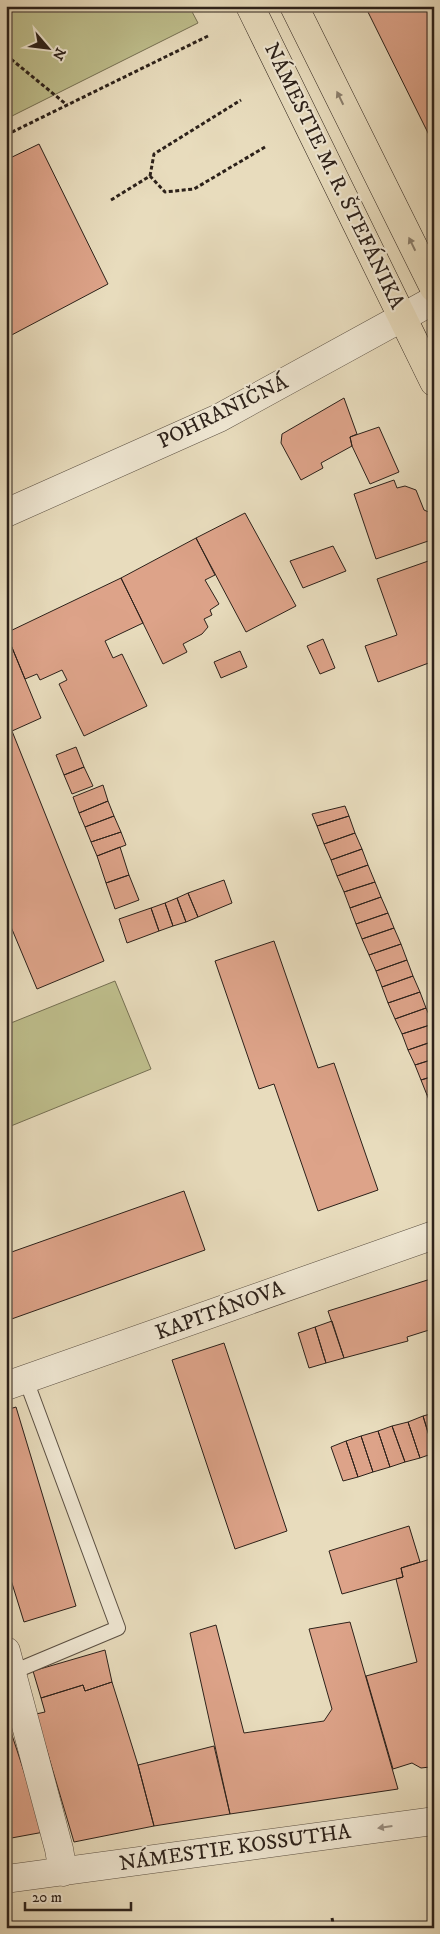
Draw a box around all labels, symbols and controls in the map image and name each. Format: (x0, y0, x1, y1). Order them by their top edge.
north arrow (22, 22, 72, 72)
street label: NÁMESTIE M. R. ŠTEFÁNIKA (258, 38, 412, 314)
text: N (48, 44, 69, 63)
one-way arrow (336, 91, 344, 106)
one-way arrow (408, 237, 416, 251)
street label: POHRANIČNÁ (153, 367, 293, 455)
street label: KAPITÁNOVA (151, 1274, 289, 1346)
street label: NÁMESTIE KOSSUTHA (117, 1817, 353, 1877)
one-way arrow (377, 1824, 393, 1832)
scale bar (25, 1879, 131, 1911)
text: 20 m (32, 1888, 62, 1907)

